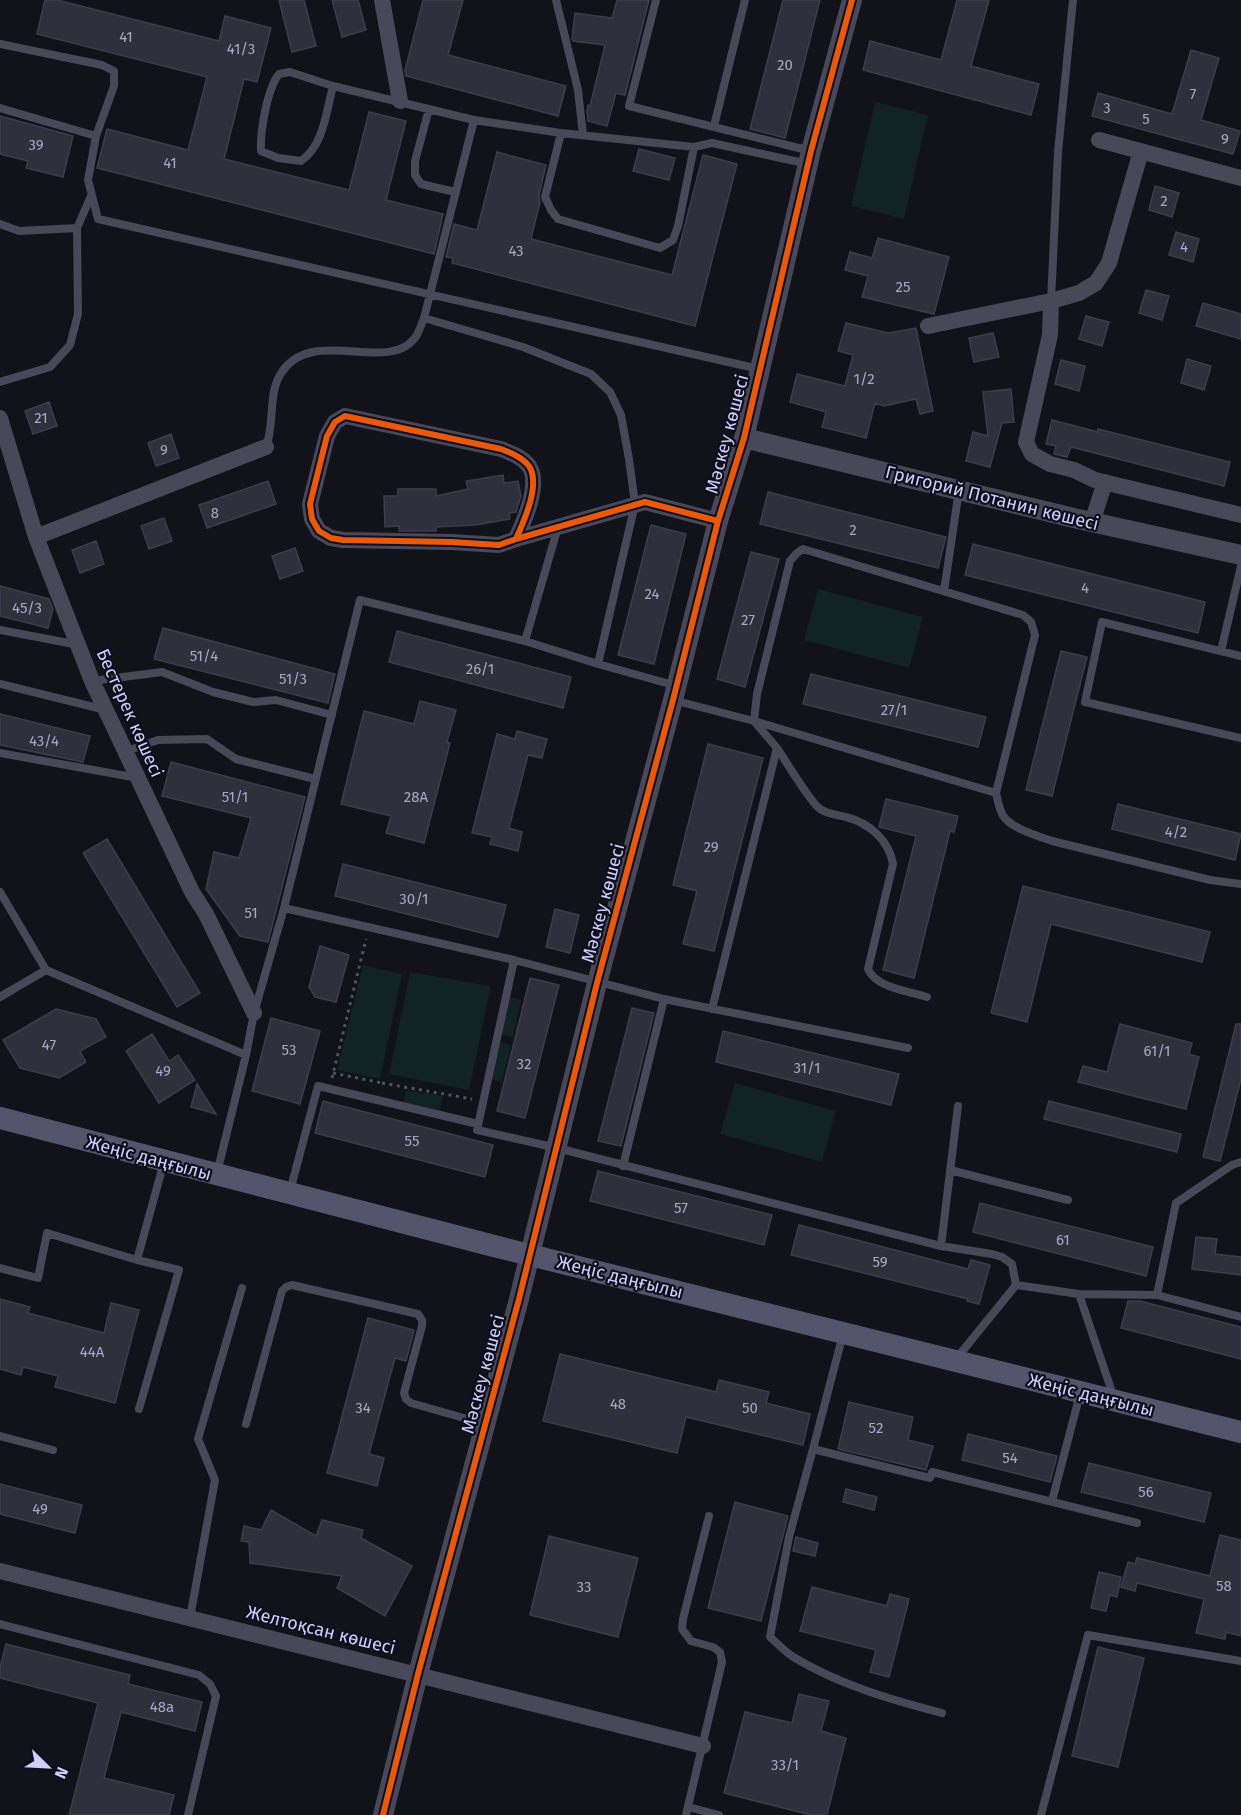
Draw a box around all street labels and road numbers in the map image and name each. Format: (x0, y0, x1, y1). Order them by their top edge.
street label: Мәскеу көшесі (701, 372, 753, 496)
street label: Григорий Потанин көшесі (883, 461, 1101, 535)
street label: Бестерек көшесі (92, 645, 168, 781)
street label: Мәскеу көшесі (577, 841, 629, 965)
street label: Жеңіс даңғылы (84, 1131, 214, 1185)
street label: Жеңіс даңғылы (555, 1251, 685, 1303)
street label: Мәскеу көшесі (457, 1312, 509, 1436)
street label: Жеңіс даңғылы (1026, 1369, 1156, 1421)
street label: Желтоқсан көшесі (244, 1601, 398, 1659)

